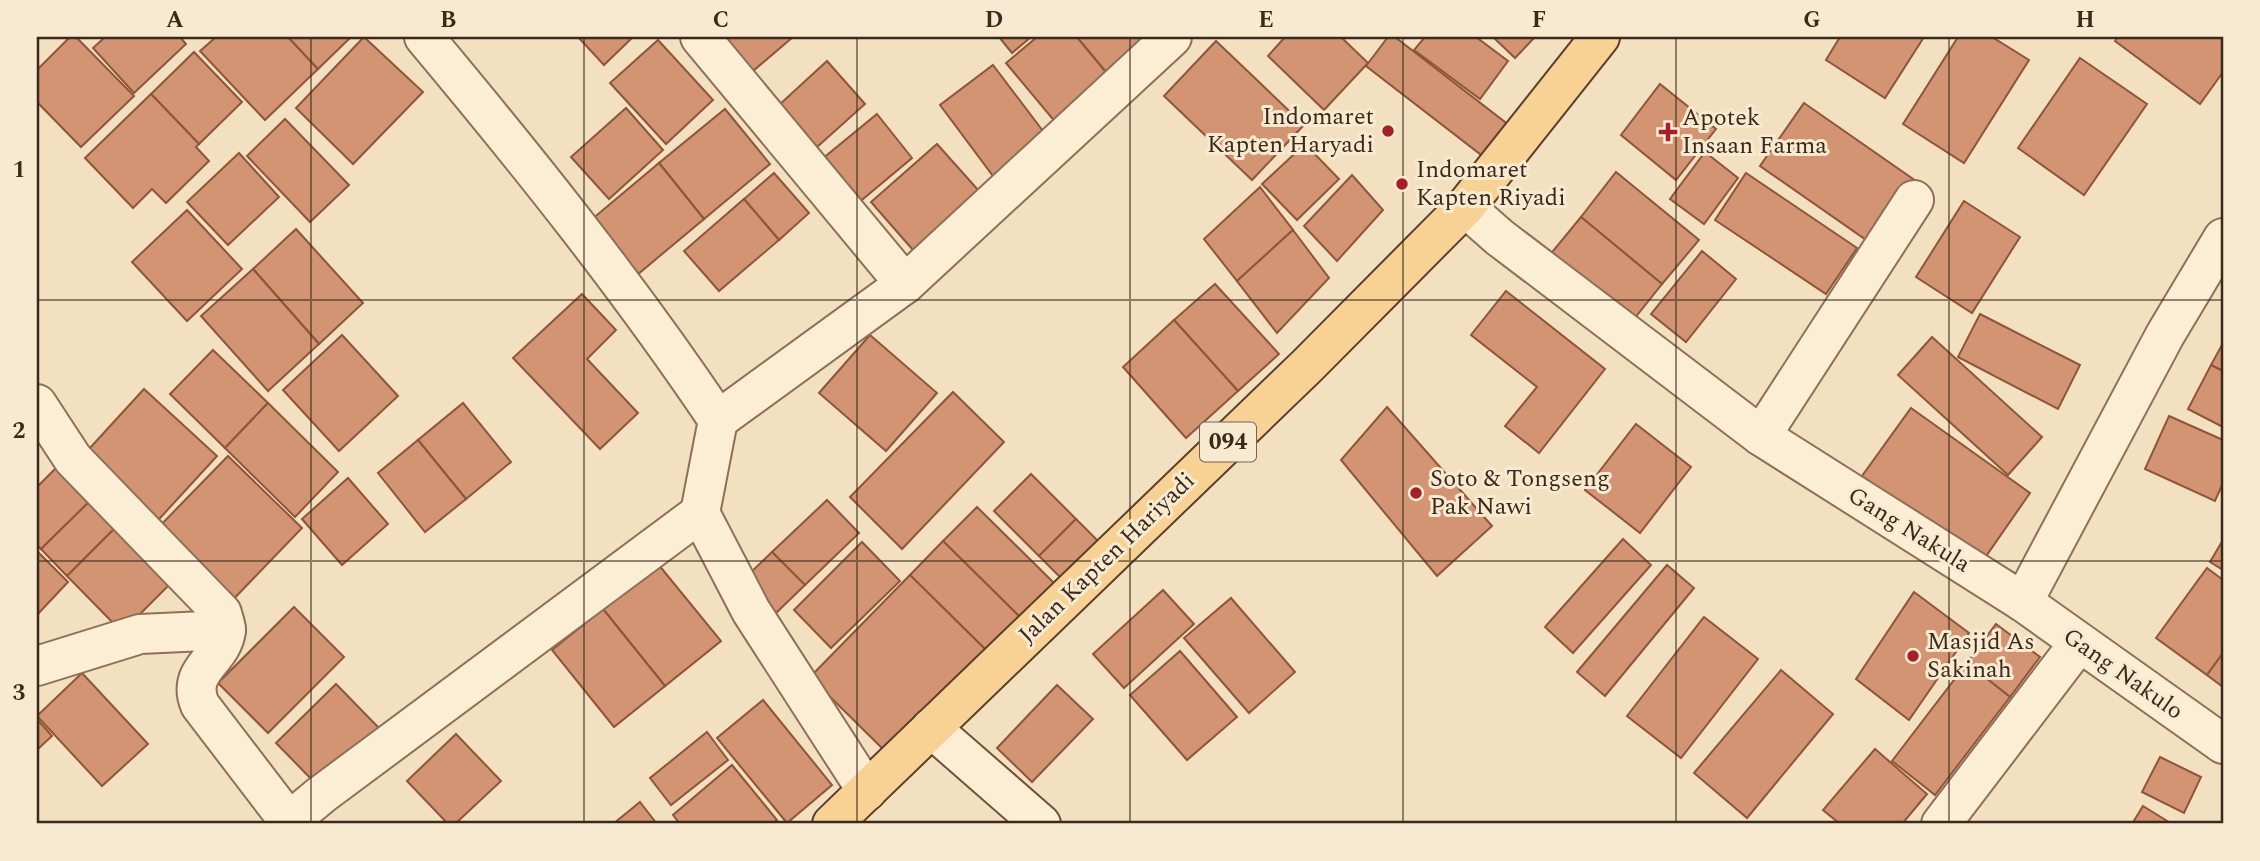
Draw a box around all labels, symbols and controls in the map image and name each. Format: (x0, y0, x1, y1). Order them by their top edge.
text: A (166, 3, 184, 38)
text: B (440, 3, 456, 38)
text: C (713, 3, 729, 38)
text: D (985, 3, 1003, 38)
text: E (1258, 3, 1274, 38)
text: F (1532, 3, 1546, 38)
text: G (1803, 3, 1821, 38)
text: H (2075, 3, 2095, 38)
place label: Indomaret Kapten Haryadi (1207, 99, 1374, 163)
place label: Apotek Insaan Farma (1682, 100, 1827, 164)
marker: Indomaret Kapten Haryadi (1380, 123, 1396, 139)
marker: Apotek Insaan Farma (1660, 124, 1676, 140)
place label: Indomaret Kapten Riyadi (1416, 152, 1566, 216)
text: 1 (13, 153, 25, 188)
marker: Indomaret Kapten Riyadi (1394, 176, 1410, 192)
text: 2 (13, 414, 26, 449)
road number: 094 (1200, 422, 1256, 462)
place label: Soto & Tongseng Pak Nawi (1430, 461, 1610, 525)
street label: Jalan Kapten Hariyadi (1010, 464, 1204, 652)
street label: Gang Nakula (1840, 478, 1978, 582)
marker: Soto & Tongseng Pak Nawi (1408, 485, 1424, 501)
street label: Gang Nakulo (2055, 619, 2191, 729)
place label: Masjid As Sakinah (1927, 624, 2035, 688)
marker: Masjid As Sakinah (1905, 648, 1921, 664)
text: 3 (13, 676, 26, 711)

